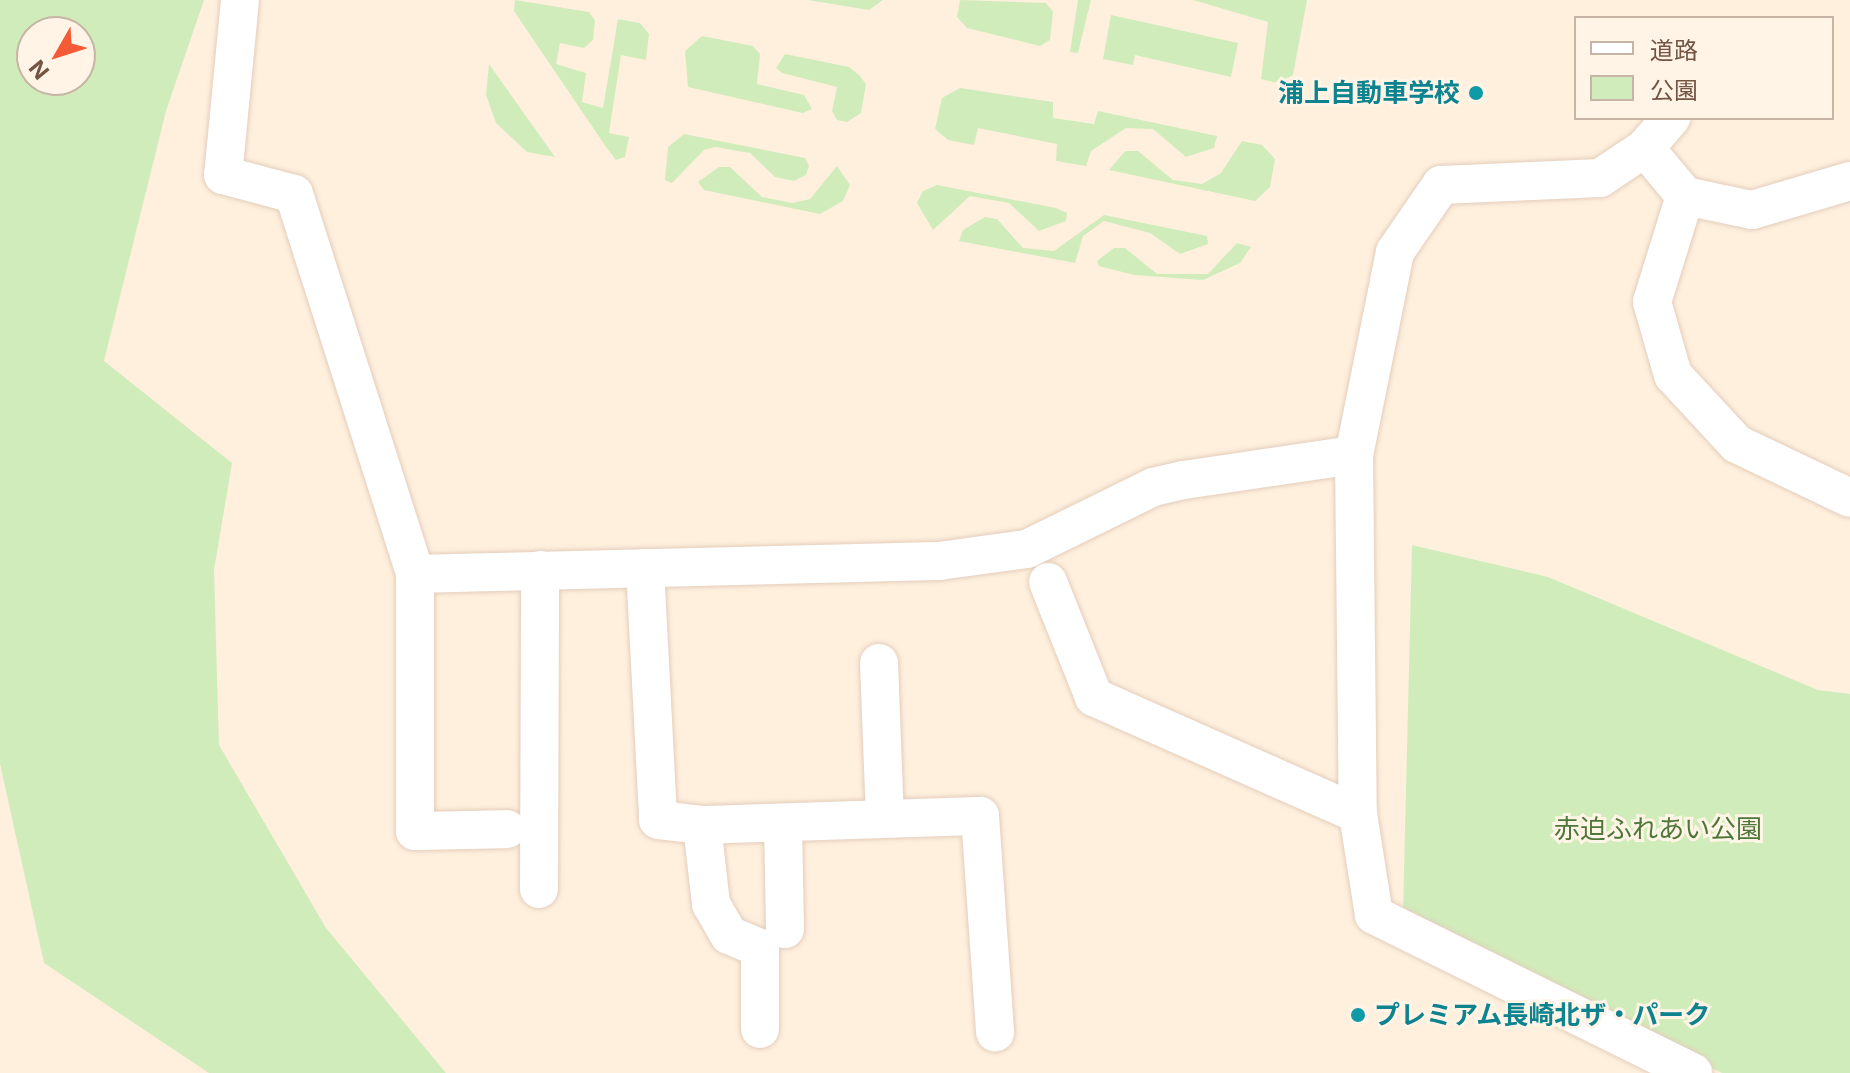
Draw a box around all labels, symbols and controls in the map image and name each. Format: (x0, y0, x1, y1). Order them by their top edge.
north arrow (16, 16, 96, 96)
legend (1574, 16, 1834, 120)
text: 道路 (1650, 36, 1698, 65)
text: N (24, 55, 54, 85)
text: 公園 (1650, 76, 1698, 105)
place label: 浦上自動車学校 (1278, 77, 1460, 109)
marker: 浦上自動車学校 (1467, 84, 1485, 102)
park label: 赤迫ふれあい公園 (1554, 813, 1762, 845)
place label: プレミアム長崎北ザ・パーク (1374, 999, 1712, 1031)
marker: プレミアム長崎北ザ・パーク (1349, 1006, 1367, 1024)

